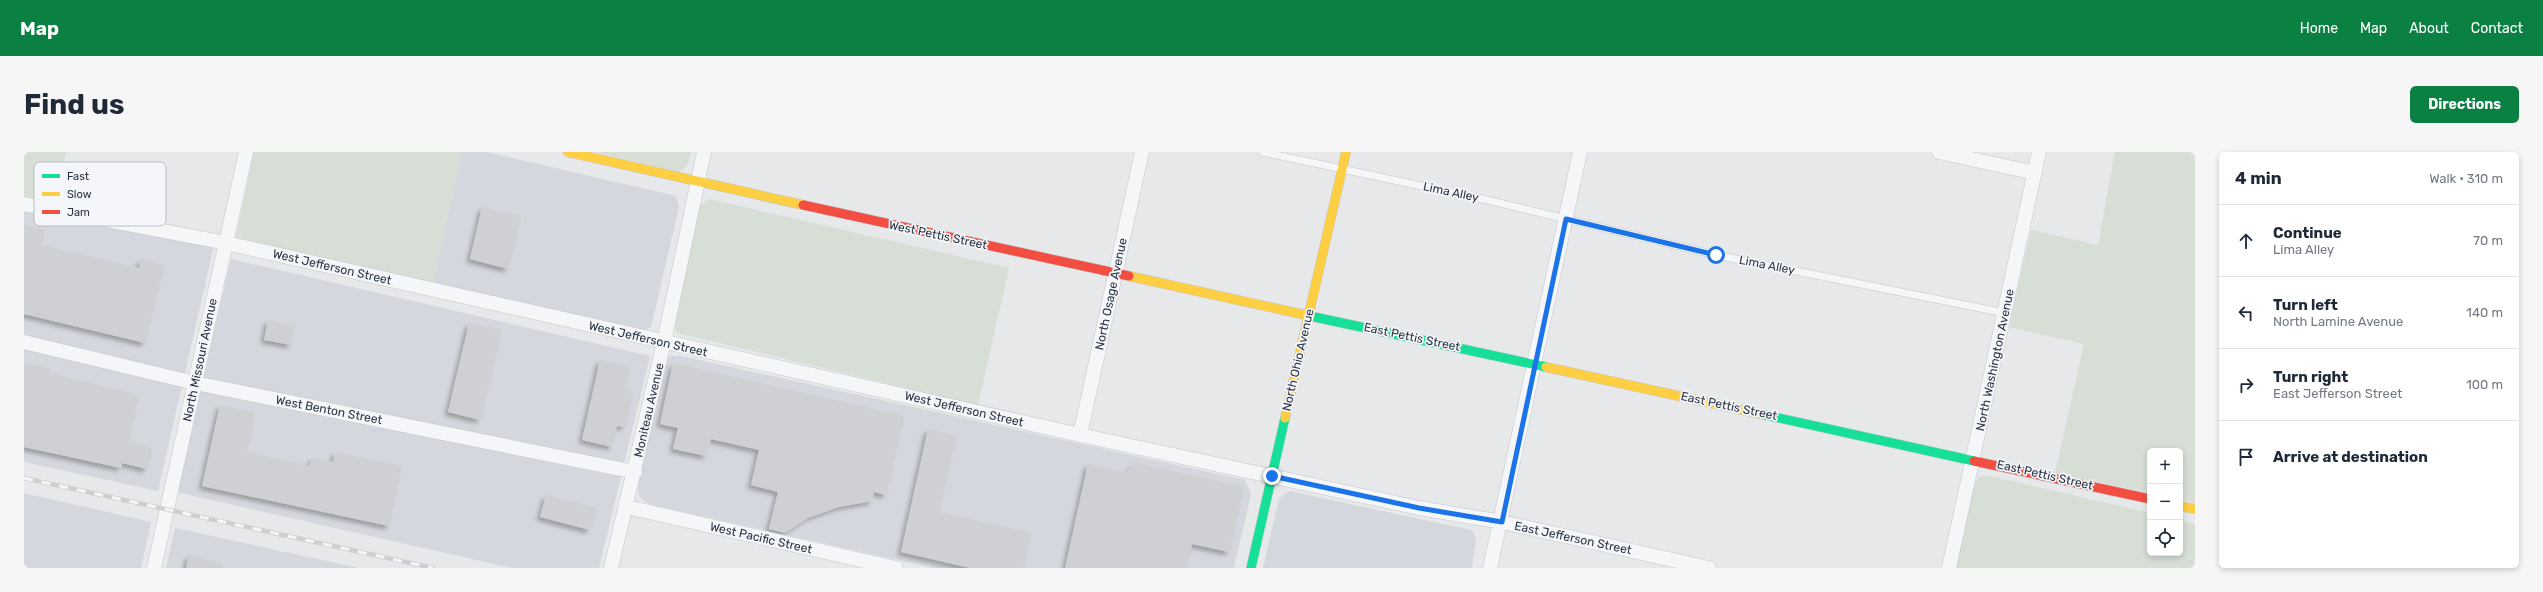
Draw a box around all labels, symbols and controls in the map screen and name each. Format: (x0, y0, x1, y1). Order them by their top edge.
text: Map (20, 17, 59, 40)
text: Home (2300, 20, 2338, 37)
text: Map (2360, 20, 2387, 37)
text: About (2409, 20, 2449, 37)
text: Contact (2471, 20, 2523, 37)
button: Directions (2410, 86, 2519, 123)
text: Find us (24, 88, 124, 121)
legend (34, 162, 166, 226)
text: 4 min (2235, 168, 2282, 188)
text: Fast (67, 170, 90, 183)
text: Walk · 310 m (2429, 171, 2503, 186)
street label: Lima Alley (1422, 179, 1480, 205)
text: Slow (67, 188, 92, 201)
text: Jam (67, 206, 90, 219)
street label: West Pettis Street (888, 218, 989, 252)
text: Continue (2273, 224, 2342, 242)
icon: ahead (2235, 230, 2257, 252)
text: 70 m (2473, 233, 2503, 248)
street label: North Osage Avenue (1092, 236, 1130, 351)
text: Lima Alley (2273, 242, 2334, 257)
route start (1707, 246, 1725, 264)
street label: West Jefferson Street (271, 247, 393, 288)
street label: Lima Alley (1738, 253, 1796, 277)
street label: North Washington Avenue (1973, 287, 2017, 432)
text: Turn left (2273, 296, 2338, 314)
street label: North Missouri Avenue (180, 297, 220, 423)
icon: left (2235, 302, 2257, 324)
text: 140 m (2466, 305, 2503, 320)
street label: North Ohio Avenue (1279, 307, 1317, 413)
text: North Lamine Avenue (2273, 314, 2403, 329)
street label: West Jefferson Street (587, 319, 709, 360)
street label: East Pettis Street (1363, 320, 1462, 354)
street label: Moniteau Avenue (631, 361, 667, 459)
text: Turn right (2273, 368, 2348, 386)
icon: right (2235, 374, 2257, 396)
text: 100 m (2466, 377, 2503, 392)
text: East Jefferson Street (2273, 386, 2402, 401)
street label: West Jefferson Street (903, 389, 1025, 430)
street label: East Pettis Street (1680, 389, 1779, 423)
street label: West Benton Street (275, 393, 384, 427)
icon: arrive (2235, 446, 2257, 468)
map controls (2147, 448, 2183, 556)
button: + (2147, 448, 2183, 484)
text: Arrive at destination (2273, 448, 2428, 466)
street label: East Pettis Street (1996, 457, 2095, 493)
route end (1263, 467, 1281, 485)
button: − (2147, 484, 2183, 520)
street label: West Pacific Street (709, 519, 814, 557)
street label: East Jefferson Street (1513, 519, 1633, 557)
button: locate (2147, 520, 2183, 556)

